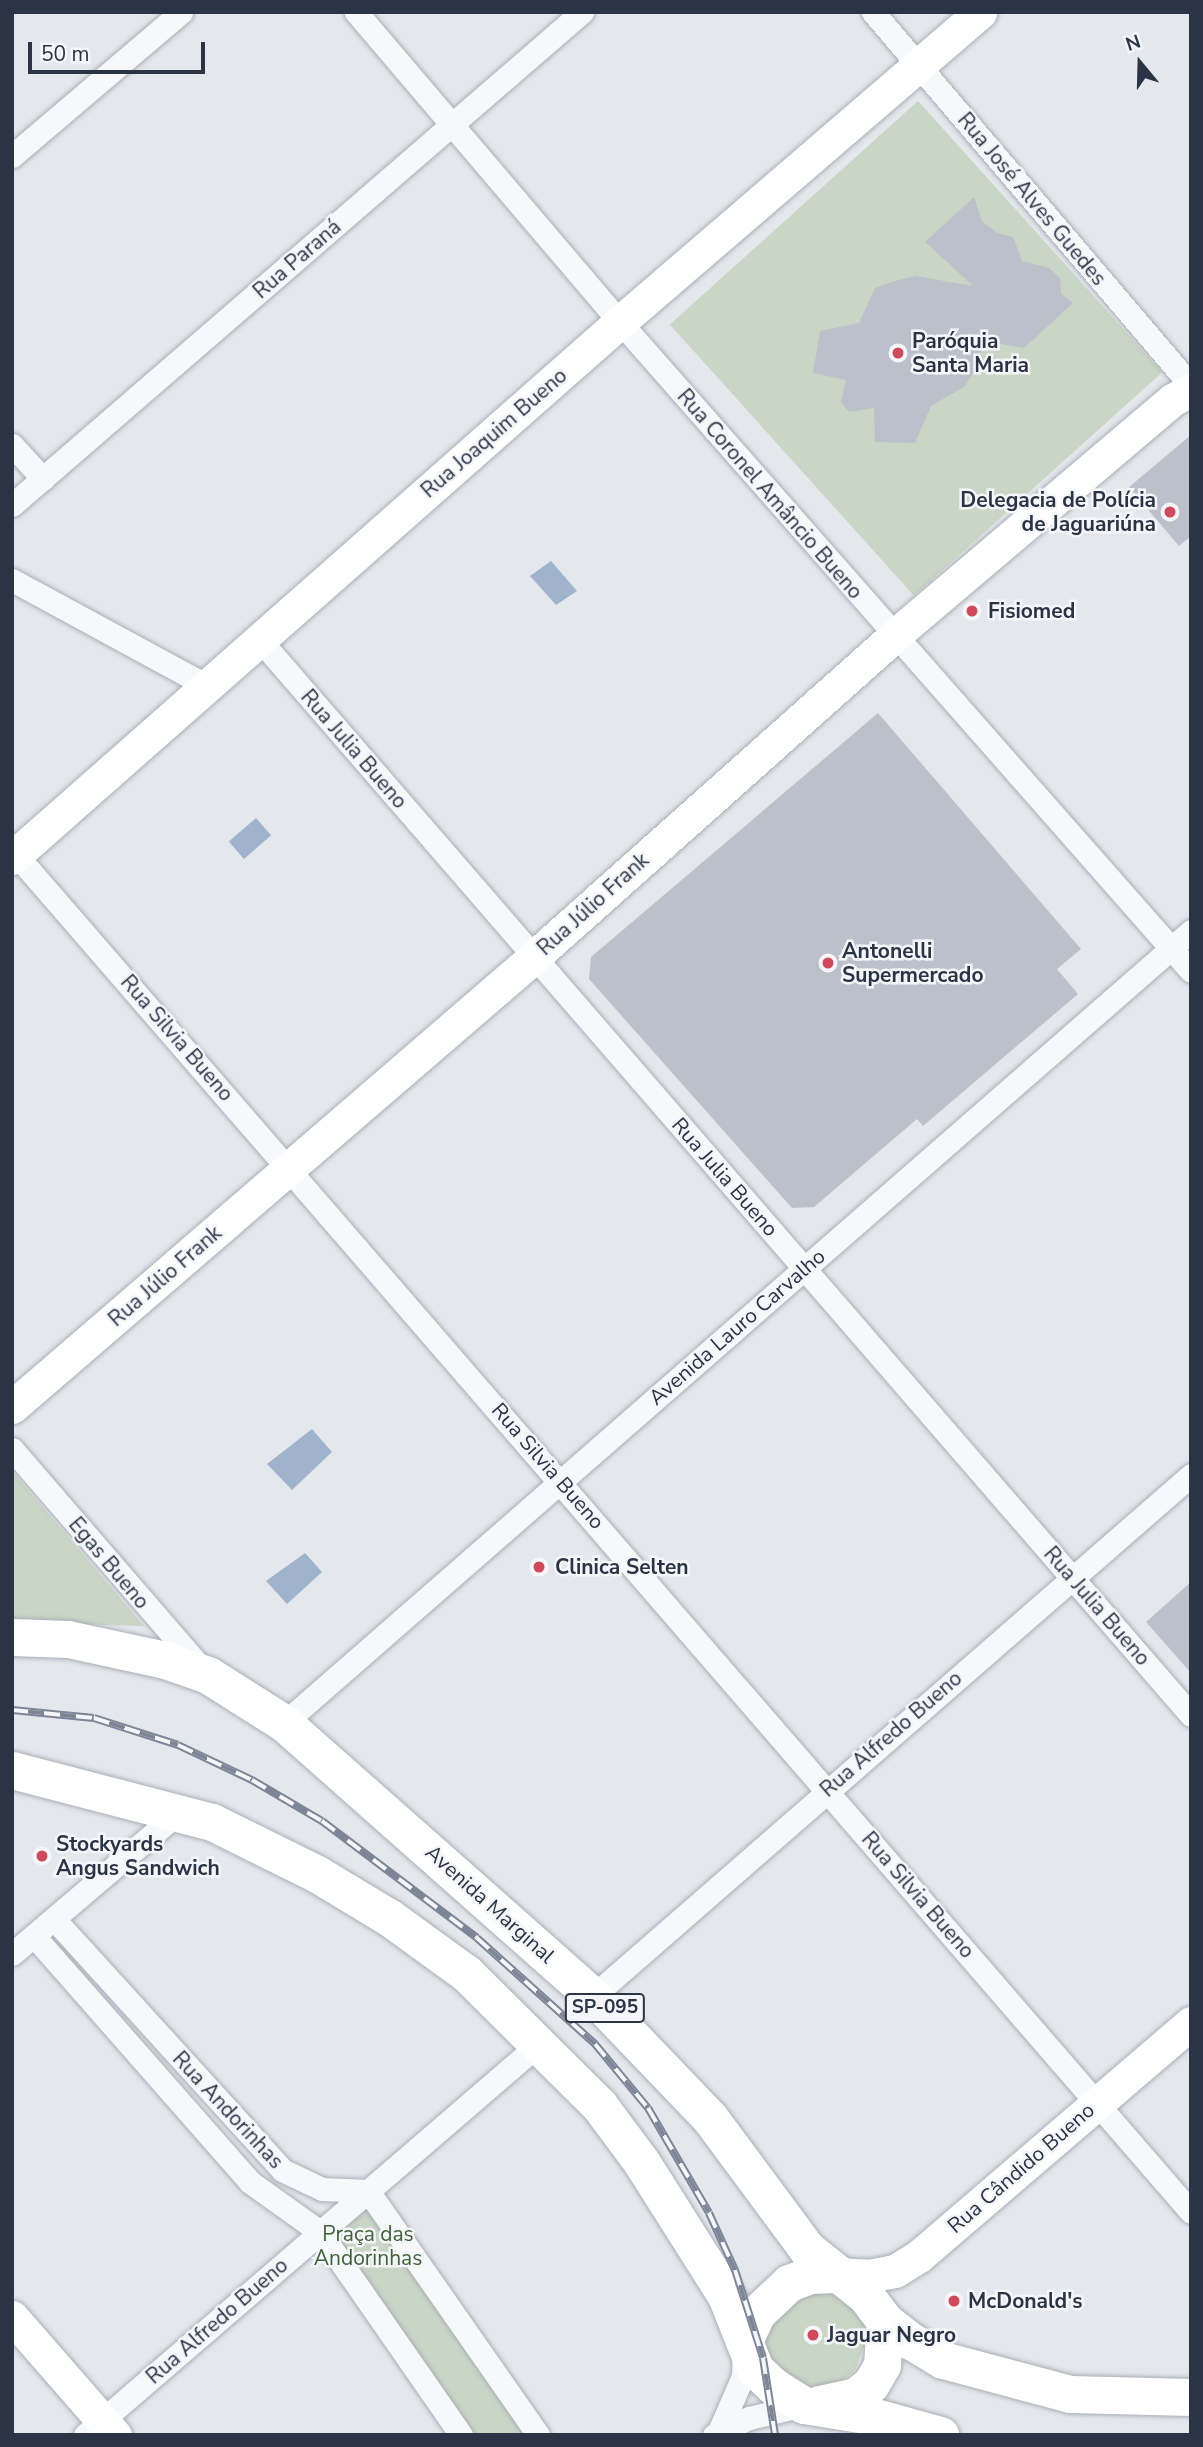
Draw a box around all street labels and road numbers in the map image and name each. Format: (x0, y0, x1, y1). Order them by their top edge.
street label: Rua José Alves Guedes (952, 107, 1112, 291)
street label: Rua Paraná (248, 214, 346, 304)
street label: Rua Joaquim Bueno (416, 363, 572, 503)
street label: Rua Coronel Amâncio Bueno (672, 384, 868, 604)
street label: Rua Julia Bueno (296, 684, 412, 814)
street label: Rua Júlio Frank (532, 847, 654, 961)
street label: Rua Silvia Bueno (115, 970, 239, 1106)
street label: Rua Julia Bueno (667, 1112, 783, 1242)
street label: Rua Júlio Frank (103, 1220, 227, 1332)
street label: Avenida Lauro Carvalho (644, 1244, 830, 1410)
street label: Rua Silvia Bueno (486, 1398, 610, 1534)
street label: Egas Bueno (63, 1512, 155, 1614)
street label: Rua Julia Bueno (1039, 1541, 1155, 1671)
street label: Rua Alfredo Bueno (815, 1666, 967, 1802)
street label: Rua Silvia Bueno (856, 1827, 980, 1963)
street label: Avenida Marginal (420, 1839, 560, 1969)
road number: SP-095 (565, 1992, 645, 2024)
street label: Rua Andorinhas (167, 2046, 289, 2174)
street label: Rua Cândido Bueno (942, 2097, 1100, 2239)
street label: Rua Alfredo Bueno (141, 2253, 293, 2389)

